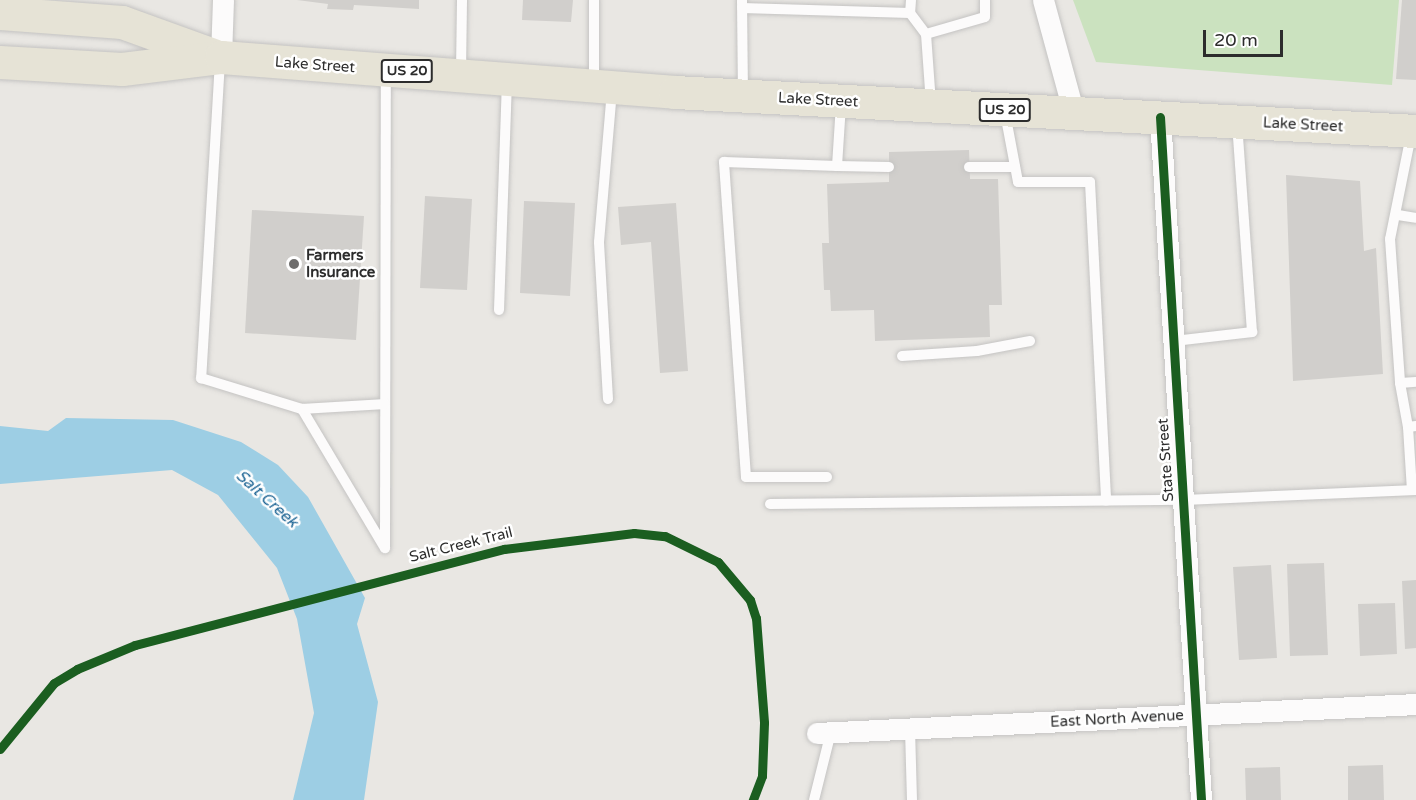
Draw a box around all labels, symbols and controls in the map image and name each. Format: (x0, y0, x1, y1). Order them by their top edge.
scale bar (1206, 18, 1286, 56)
text: 20 m (1214, 29, 1258, 51)
street label: Lake Street (274, 53, 356, 77)
road number: US 20 (380, 60, 434, 82)
street label: Lake Street (777, 89, 859, 111)
road number: US 20 (978, 99, 1032, 121)
street label: Lake Street (1262, 114, 1344, 136)
place label: Farmers Insurance (306, 246, 375, 281)
marker: Farmers Insurance (287, 257, 301, 271)
street label: State Street (1154, 418, 1178, 502)
water label: Salt Creek (232, 466, 302, 532)
street label: Salt Creek Trail (407, 523, 515, 567)
street label: East North Avenue (1050, 707, 1184, 731)

